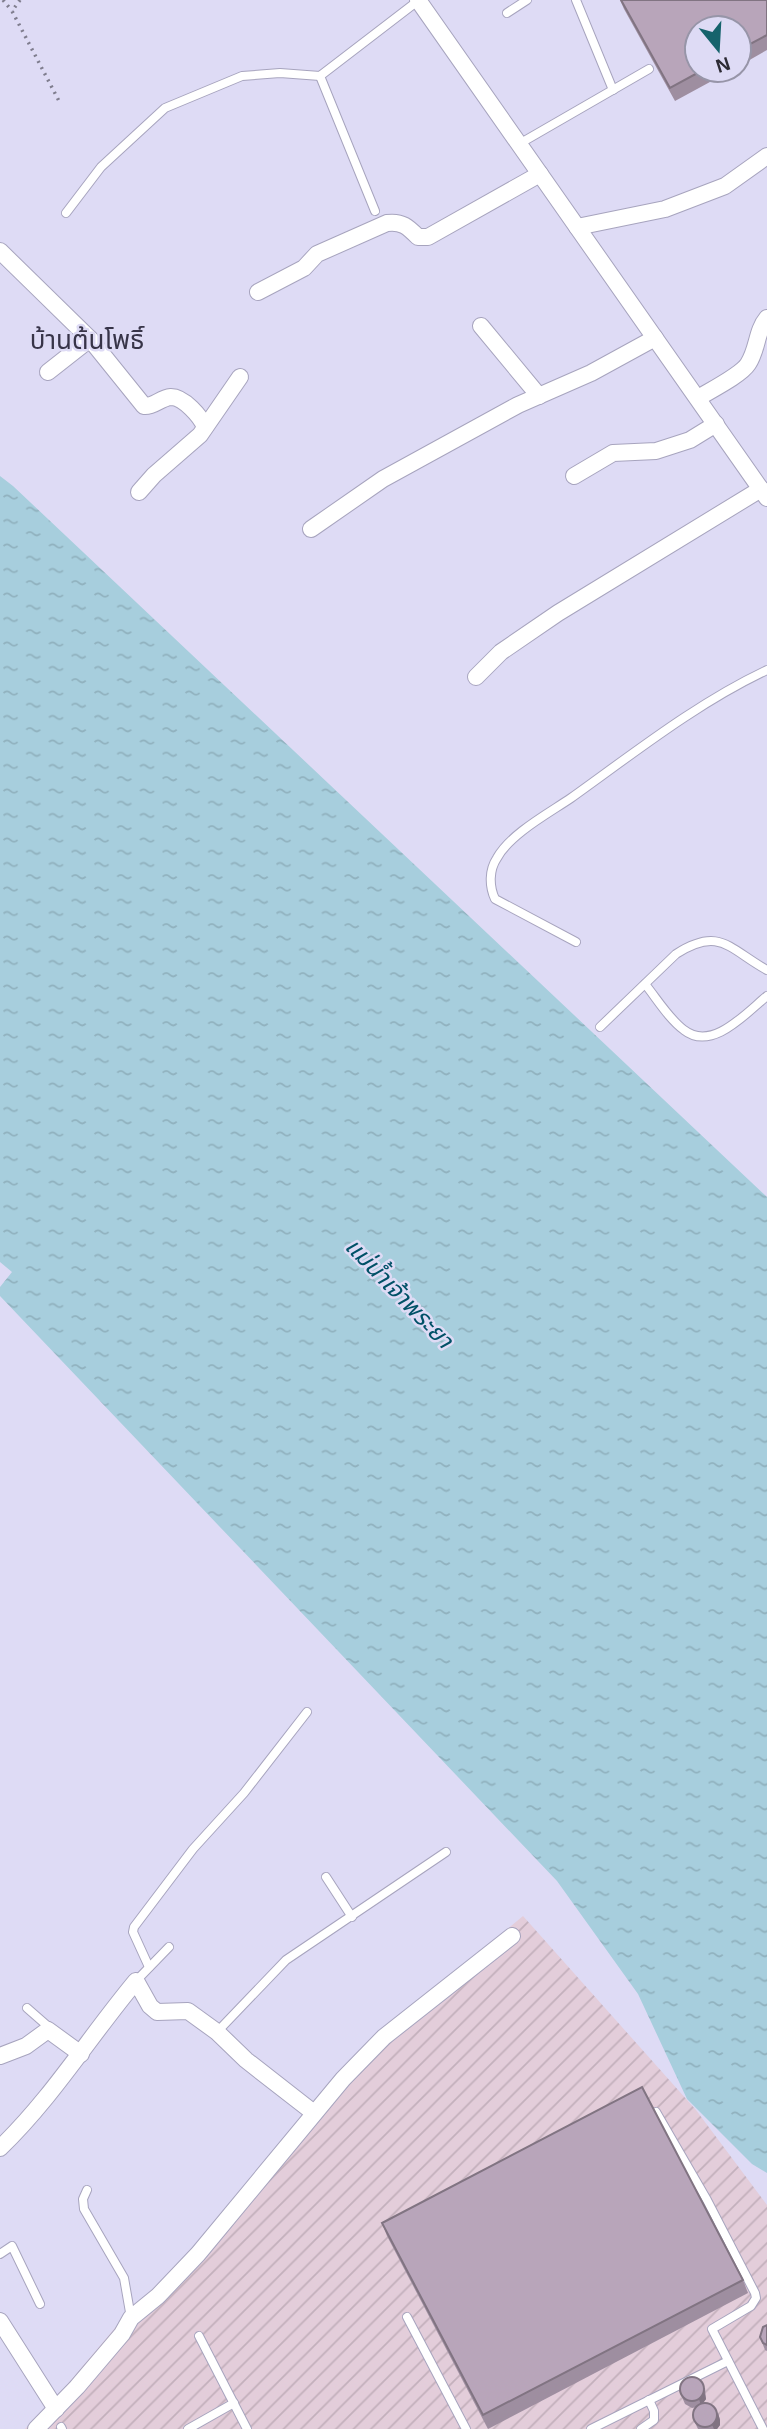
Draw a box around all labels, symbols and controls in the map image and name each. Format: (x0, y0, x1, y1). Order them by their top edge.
north arrow (683, 14, 753, 84)
text: N (713, 53, 733, 77)
district label: บ้านต้นโพธิ์ (30, 325, 145, 355)
water label: แม่น้ำเจ้าพระยา (340, 1230, 461, 1354)

